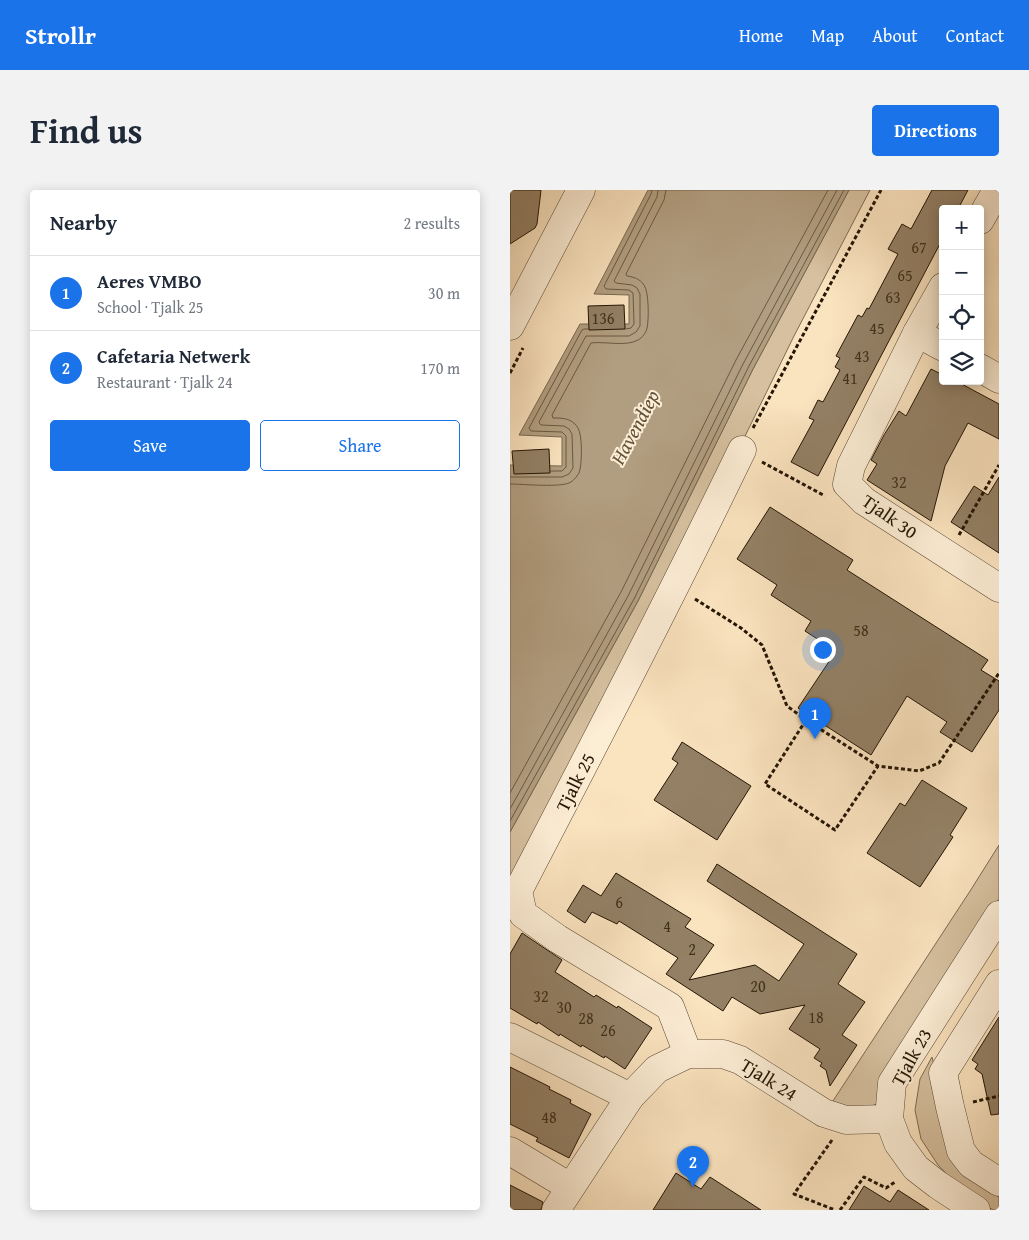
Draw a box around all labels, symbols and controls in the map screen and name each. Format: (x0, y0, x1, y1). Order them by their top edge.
text: Strollr (25, 18, 96, 53)
text: Home (739, 22, 783, 49)
text: Map (811, 22, 844, 49)
text: About (872, 22, 918, 49)
text: Contact (946, 22, 1004, 49)
text: Find us (30, 105, 143, 156)
button: Directions (872, 105, 999, 156)
map controls (939, 205, 984, 385)
button: + (939, 205, 984, 250)
text: Nearby (50, 207, 117, 238)
text: 2 results (403, 211, 460, 235)
house number: 67 (911, 235, 927, 259)
button: − (939, 250, 984, 295)
house number: 65 (897, 263, 913, 287)
text: Aeres VMBO (97, 267, 201, 295)
text: 1 (62, 281, 70, 305)
text: 30 m (428, 281, 460, 305)
house number: 63 (885, 285, 901, 309)
text: School · Tjalk 25 (97, 295, 204, 319)
button: locate (939, 295, 984, 340)
house number: 136 (591, 306, 615, 330)
house number: 45 (869, 316, 885, 340)
button: layers (939, 340, 984, 385)
text: Cafetaria Netwerk (97, 342, 250, 370)
house number: 43 (854, 344, 870, 368)
text: 2 (62, 356, 70, 380)
text: 170 m (420, 356, 460, 380)
house number: 41 (842, 366, 858, 390)
text: Restaurant · Tjalk 24 (97, 370, 233, 394)
water label: Havendiep (602, 384, 666, 470)
button: Save (50, 420, 250, 471)
button: Share (260, 420, 460, 471)
house number: 32 (891, 470, 907, 494)
street label: Tjalk 30 (856, 487, 924, 545)
house number: 58 (853, 618, 869, 642)
your location (810, 637, 836, 663)
pin: 1 (799, 698, 831, 739)
street label: Tjalk 25 (548, 748, 602, 816)
house number: 6 (615, 890, 623, 914)
house number: 4 (663, 914, 671, 938)
house number: 2 (688, 937, 696, 961)
house number: 20 (750, 974, 766, 998)
house number: 32 (533, 984, 549, 1008)
house number: 30 (556, 995, 572, 1019)
house number: 18 (808, 1005, 824, 1029)
house number: 28 (578, 1006, 594, 1030)
house number: 26 (600, 1018, 616, 1042)
street label: Tjalk 23 (884, 1023, 938, 1091)
street label: Tjalk 24 (735, 1051, 803, 1107)
house number: 48 (541, 1105, 557, 1129)
pin: 2 (677, 1146, 709, 1187)

